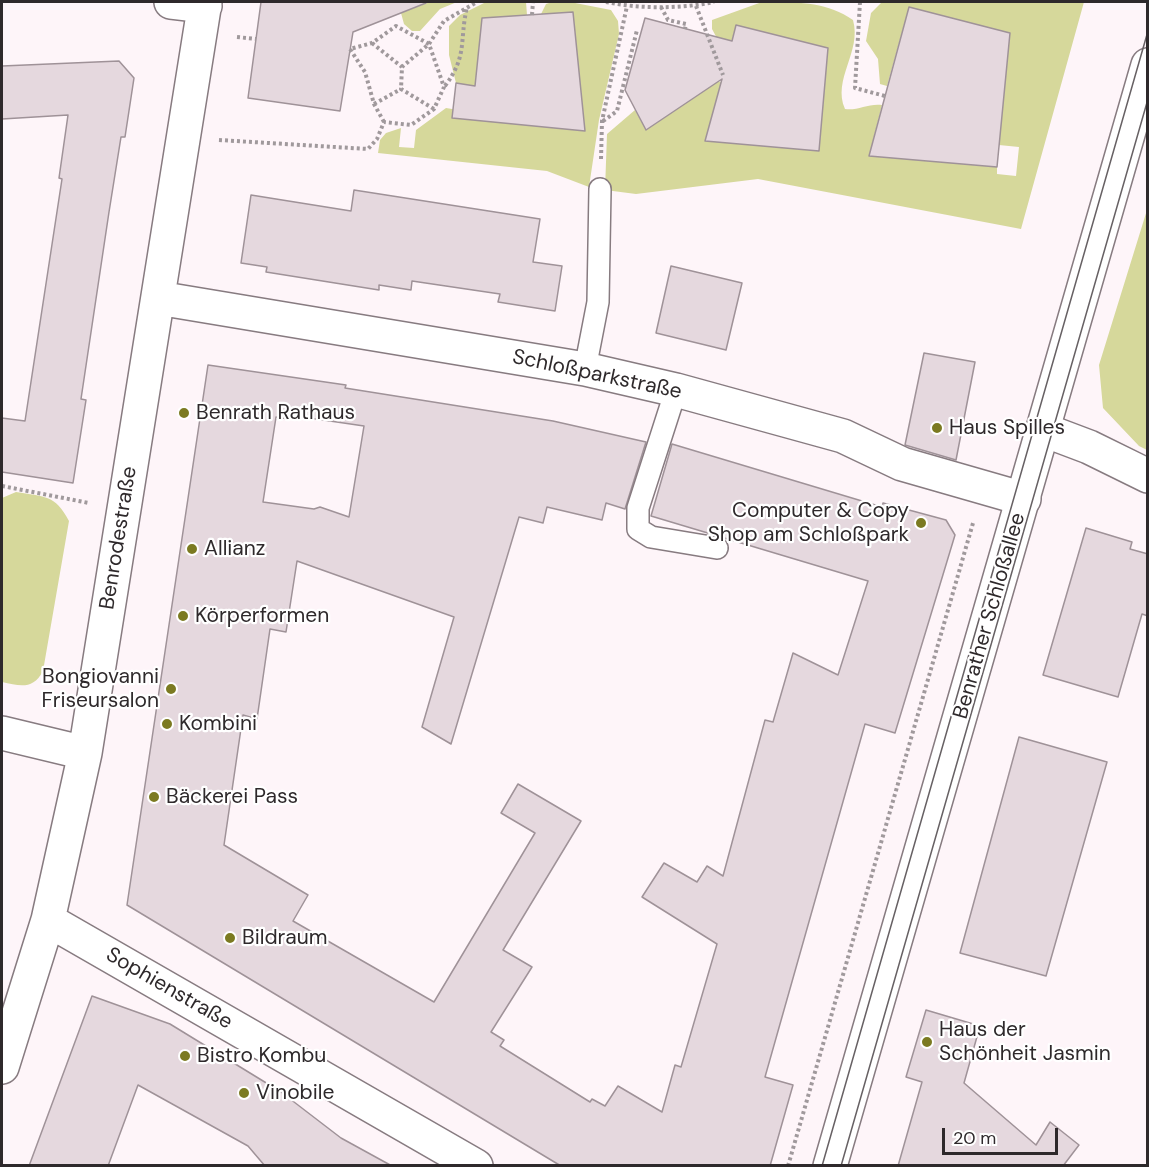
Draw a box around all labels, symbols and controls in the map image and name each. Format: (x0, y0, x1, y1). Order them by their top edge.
street label: Schloßparkstraße (510, 345, 684, 405)
place label: Benrath Rathaus (196, 400, 355, 426)
marker: Benrath Rathaus (177, 406, 191, 420)
place label: Haus Spilles (949, 415, 1065, 441)
marker: Haus Spilles (930, 421, 944, 435)
street label: Benrodestraße (95, 465, 143, 611)
place label: Computer & Copy Shop am Schloßpark (708, 498, 909, 548)
street label: Benrather Schloßallee (949, 510, 1031, 722)
marker: Computer & Copy Shop am Schloßpark (914, 516, 928, 530)
place label: Allianz (204, 536, 265, 562)
marker: Allianz (185, 542, 199, 556)
place label: Körperformen (195, 603, 329, 629)
marker: Körperformen (176, 609, 190, 623)
place label: Bongiovanni Friseursalon (42, 664, 159, 714)
marker: Bongiovanni Friseursalon (164, 682, 178, 696)
place label: Kombini (179, 711, 257, 737)
marker: Kombini (160, 717, 174, 731)
place label: Bäckerei Pass (166, 784, 298, 810)
marker: Bäckerei Pass (147, 790, 161, 804)
place label: Bildraum (242, 925, 327, 951)
marker: Bildraum (223, 931, 237, 945)
street label: Sophienstraße (101, 943, 237, 1035)
place label: Haus der Schönheit Jasmin (939, 1017, 1111, 1067)
marker: Haus der Schönheit Jasmin (920, 1035, 934, 1049)
place label: Bistro Kombu (197, 1043, 326, 1069)
marker: Bistro Kombu (178, 1049, 192, 1063)
place label: Vinobile (256, 1080, 334, 1106)
marker: Vinobile (237, 1086, 251, 1100)
scale bar (945, 1116, 1060, 1154)
text: 20 m (953, 1126, 996, 1150)

